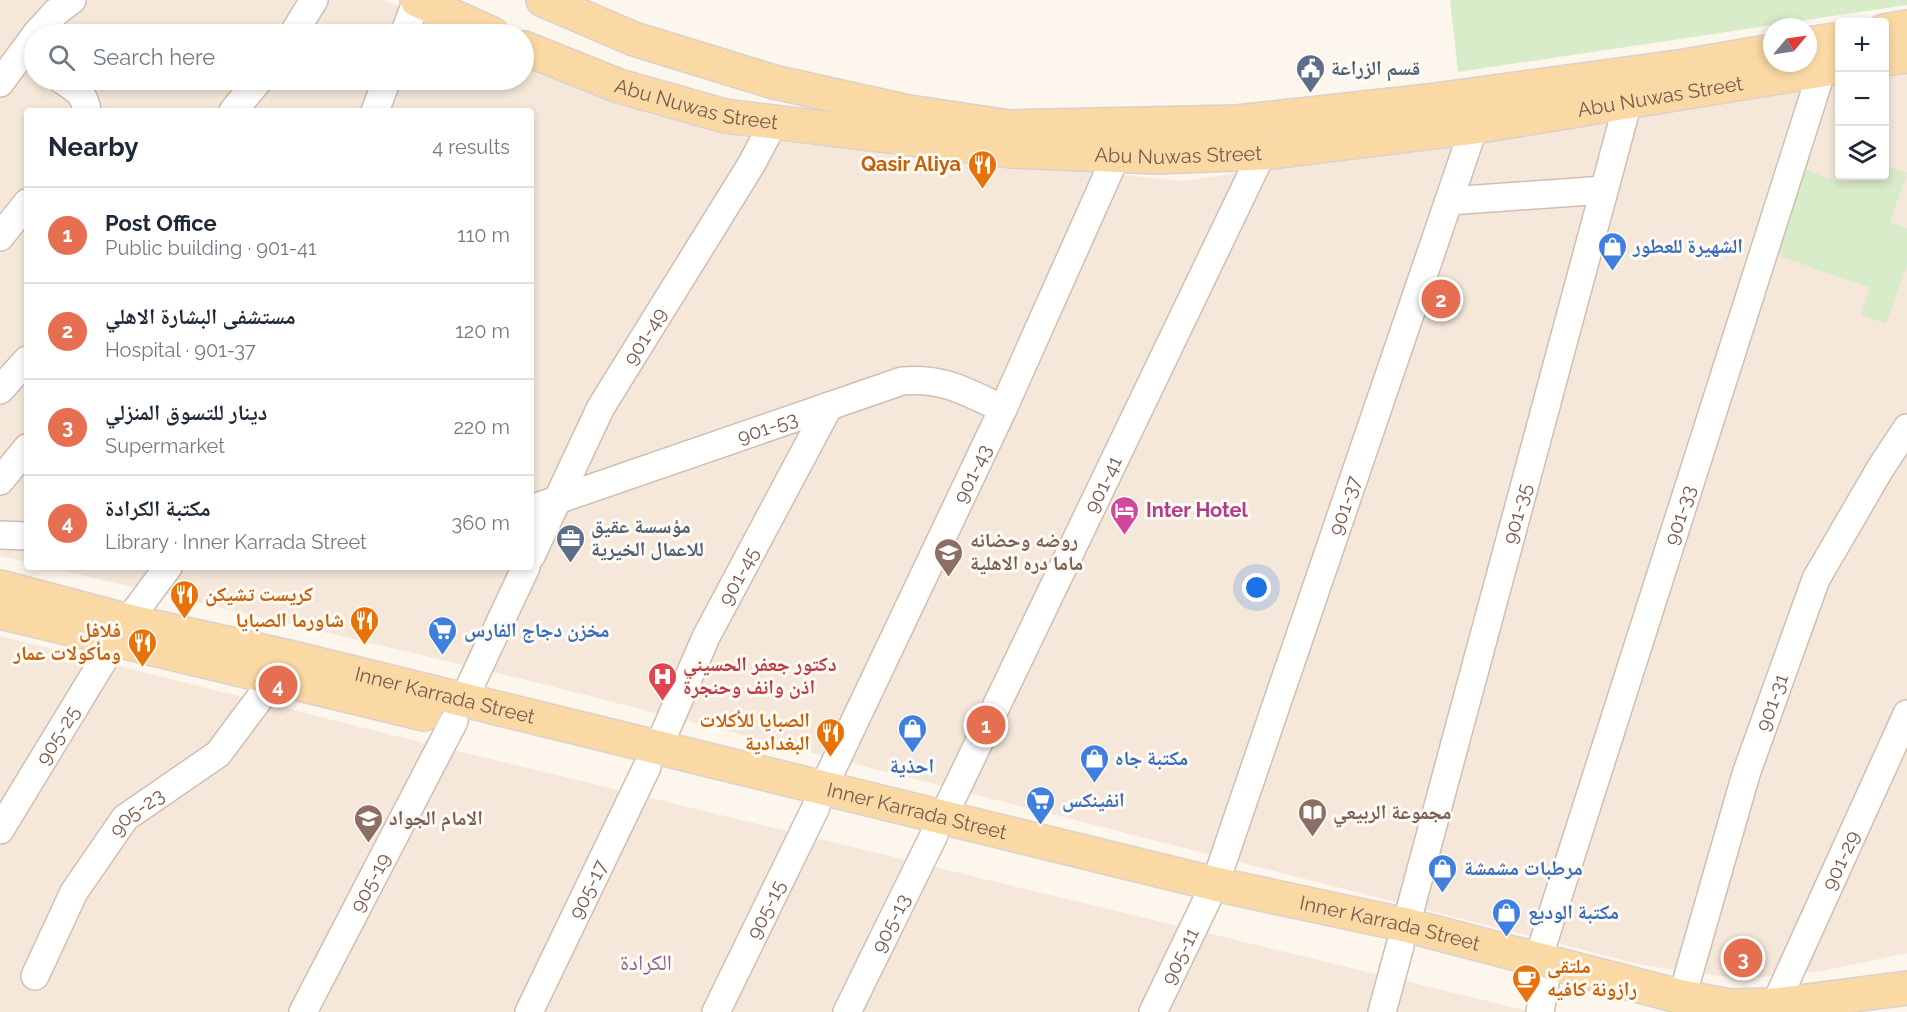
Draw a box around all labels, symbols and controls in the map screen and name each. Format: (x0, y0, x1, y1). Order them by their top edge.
north arrow (1763, 18, 1817, 72)
map controls (1835, 18, 1889, 180)
button: + (1835, 18, 1889, 72)
search box (24, 24, 534, 90)
icon: search (45, 41, 78, 74)
text: Search here (93, 44, 215, 70)
public building icon: قسم الزراعة (1294, 52, 1326, 94)
place label: قسم الزراعة (1331, 56, 1420, 82)
street label: Abu Nuwas Street (1576, 71, 1745, 122)
button: − (1835, 72, 1889, 126)
street label: Abu Nuwas Street (612, 73, 780, 134)
button: layers (1835, 126, 1889, 180)
text: Nearby (48, 132, 138, 162)
text: 4 results (432, 135, 510, 159)
street label: Abu Nuwas Street (1094, 141, 1263, 169)
restaurant icon: Qasir Aliya (966, 148, 998, 190)
place label: Qasir Aliya (861, 152, 961, 176)
text: Post Office (105, 210, 217, 236)
text: 1 (63, 223, 72, 247)
text: 110 m (457, 223, 510, 247)
shop icon: الشهيرة للعطور (1596, 230, 1628, 272)
place label: الشهيرة للعطور (1632, 234, 1743, 258)
text: Public building · 901-41 (105, 236, 316, 260)
pin: 2 (1422, 276, 1460, 322)
text: مستشفى البشارة الاهلي (105, 303, 296, 329)
street label: 901-49 (618, 303, 672, 369)
text: 2 (62, 319, 73, 343)
text: 120 m (455, 319, 510, 343)
text: Hospital · 901-37 (105, 338, 256, 362)
text: دينار للتسوق المنزلي (105, 399, 267, 425)
street label: 901-53 (734, 406, 801, 449)
text: 3 (62, 415, 73, 439)
text: 220 m (453, 415, 510, 439)
text: Supermarket (105, 434, 225, 458)
street label: 901-43 (948, 440, 996, 507)
street label: 901-41 (1079, 452, 1127, 517)
street label: 901-37 (1323, 472, 1366, 538)
street label: 901-35 (1497, 481, 1537, 547)
street label: 901-33 (1659, 482, 1701, 548)
hotel icon: Inter Hotel (1109, 494, 1141, 536)
text: مكتبة الكرادة (105, 495, 211, 521)
place label: Inter Hotel (1146, 498, 1249, 522)
text: 4 (62, 511, 73, 535)
text: 360 m (452, 511, 510, 535)
place label: مؤسسة عقيق للاعمال الخيرية (591, 514, 704, 561)
office icon: مؤسسة عقيق للاعمال الخيرية (554, 522, 586, 564)
place label: روضه وحضانه ماما دره الاهلية (970, 528, 1083, 575)
text: Library · Inner Karrada Street (105, 530, 367, 554)
school or university icon: روضه وحضانه ماما دره الاهلية (933, 536, 965, 578)
street label: 901-45 (713, 543, 764, 609)
your location (1242, 573, 1271, 602)
restaurant icon: كريست تشيكن (168, 578, 200, 620)
place label: كريست تشيكن (205, 582, 313, 607)
restaurant icon: شاورما الصبايا (349, 604, 381, 646)
place label: شاورما الصبايا (236, 608, 344, 632)
supermarket icon: مخزن دجاج الفارس (427, 614, 459, 656)
place label: فلافل ومأكولات عمار (12, 618, 121, 665)
place label: مخزن دجاج الفارس (464, 618, 610, 643)
restaurant icon: فلافل ومأكولات عمار (126, 626, 158, 668)
place label: دكتور جعفر الحسيني اذن وانف وحنجرة (683, 652, 837, 699)
hospital icon: دكتور جعفر الحسيني اذن وانف وحنجرة (646, 660, 678, 702)
pin: 4 (258, 662, 298, 708)
street label: Inner Karrada Street (353, 662, 538, 729)
street label: 901-31 (1750, 670, 1793, 734)
street label: 905-25 (31, 701, 85, 769)
pin: 1 (966, 702, 1006, 748)
place label: الصبايا للأكلات البغدادية (699, 708, 810, 755)
shop icon: احذية (896, 712, 928, 754)
restaurant icon: الصبايا للأكلات البغدادية (815, 716, 847, 758)
shop icon: مكتبة جاه (1078, 742, 1110, 784)
place label: مكتبة جاه (1115, 746, 1188, 770)
place label: احذية (890, 754, 934, 778)
street label: Inner Karrada Street (825, 777, 1010, 845)
street label: 905-23 (104, 783, 169, 841)
supermarket icon: انفينكس (1025, 784, 1057, 826)
place label: انفينكس (1062, 788, 1125, 813)
library icon: مجموعة الربيعي (1296, 796, 1328, 838)
place label: مجموعة الربيعي (1333, 800, 1451, 828)
school or university icon: الامام الجواد (352, 802, 384, 844)
place label: الامام الجواد (389, 806, 483, 832)
street label: 901-29 (1817, 827, 1865, 894)
street label: 905-19 (345, 849, 396, 916)
shop icon: مرطبات مشمشة (1427, 852, 1459, 894)
street label: 905-17 (564, 856, 612, 923)
place label: مرطبات مشمشة (1464, 856, 1583, 880)
street label: 905-15 (741, 876, 791, 943)
street label: 905-13 (866, 890, 915, 956)
street label: Inner Karrada Street (1298, 891, 1483, 956)
shop icon: مكتبة الوديع (1491, 896, 1523, 938)
place label: مكتبة الوديع (1528, 900, 1619, 926)
street label: 905-11 (1156, 923, 1204, 989)
pin: 3 (1724, 936, 1762, 980)
district label: الكرادة (620, 949, 672, 975)
place label: ملتقى رازونة كافيه (1547, 954, 1637, 1001)
cafe icon: ملتقى رازونة كافيه (1510, 962, 1542, 1004)

